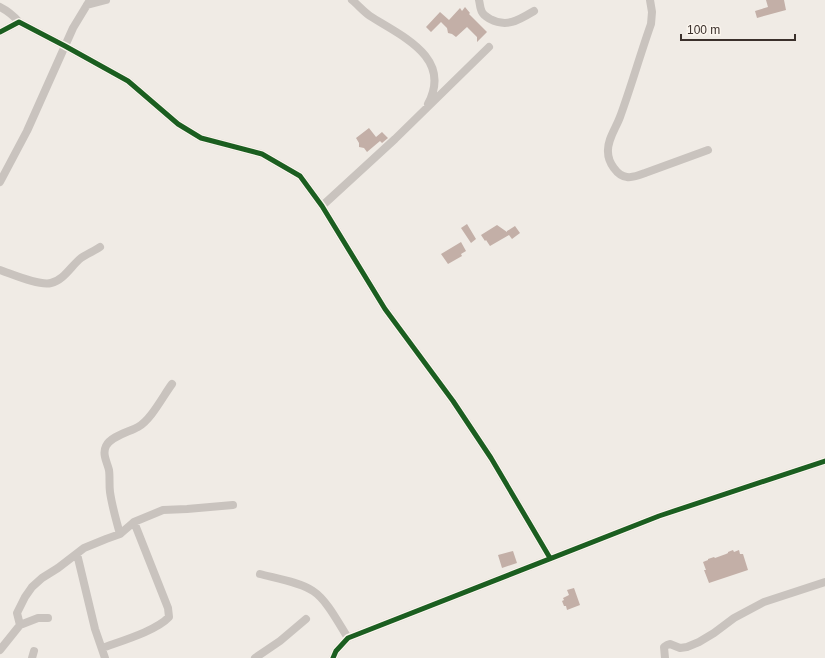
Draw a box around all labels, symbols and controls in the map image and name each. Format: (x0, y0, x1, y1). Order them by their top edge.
scale bar (681, 16, 795, 42)
text: 100 m (687, 23, 720, 37)

